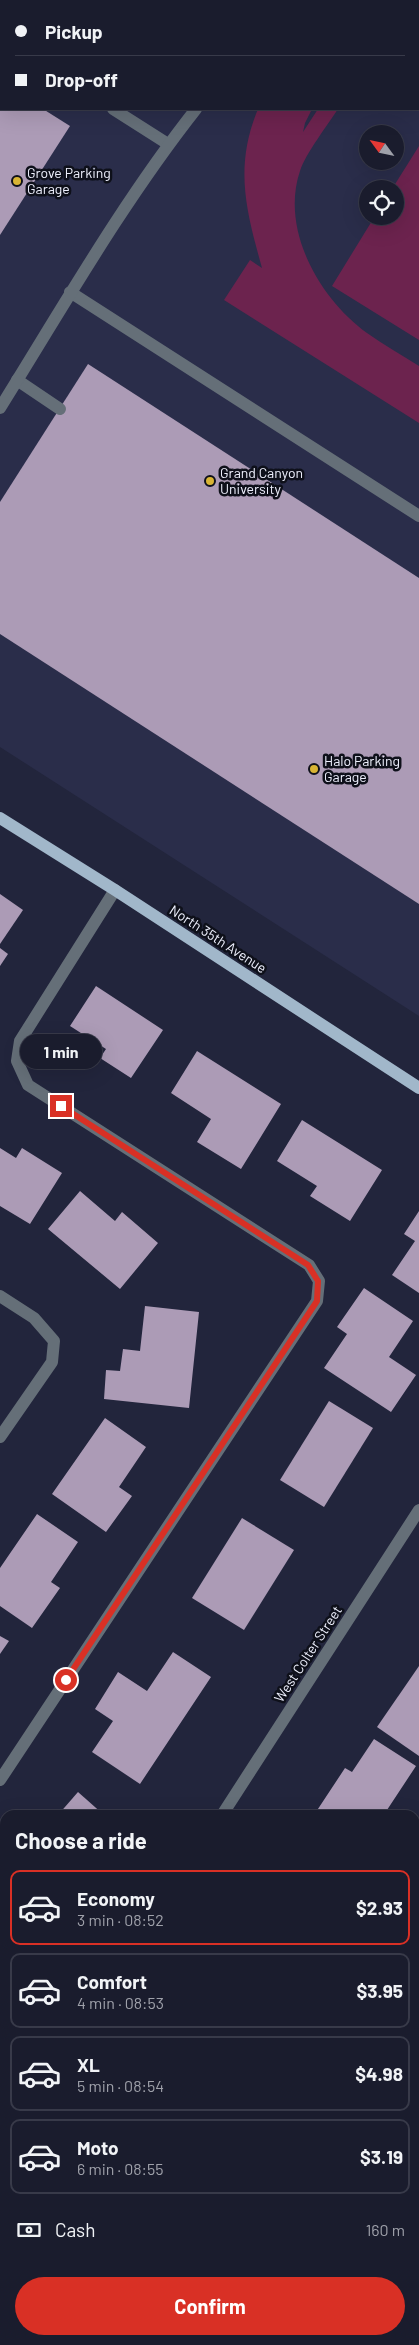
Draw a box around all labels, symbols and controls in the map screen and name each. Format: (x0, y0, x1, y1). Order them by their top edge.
text: Pickup (45, 20, 103, 43)
text: Drop-off (45, 68, 118, 91)
north arrow (359, 125, 404, 170)
map controls (359, 125, 404, 225)
place label: Grove Parking Garage (27, 164, 111, 197)
marker: Grove Parking Garage (11, 175, 23, 187)
button: locate (359, 180, 404, 225)
place label: Grand Canyon University (220, 464, 303, 497)
marker: Grand Canyon University (204, 475, 216, 487)
place label: Halo Parking Garage (324, 752, 400, 785)
marker: Halo Parking Garage (308, 763, 320, 775)
street label: North 35th Avenue (167, 901, 270, 976)
callout: 1 min (20, 1034, 102, 1068)
text: 1 min (43, 1042, 79, 1061)
route end (50, 1095, 72, 1117)
street label: West Colter Street (270, 1602, 345, 1705)
route start (55, 1669, 77, 1691)
text: Choose a ride (15, 1827, 147, 1853)
icon: car (17, 1885, 62, 1930)
text: Economy (77, 1887, 155, 1910)
text: $2.93 (356, 1896, 403, 1919)
text: 3 min · 08:52 (77, 1910, 164, 1929)
icon: car (17, 1968, 62, 2013)
text: Comfort (77, 1970, 147, 1993)
text: $3.95 (356, 1979, 403, 2002)
text: 4 min · 08:53 (77, 1993, 164, 2012)
icon: car (17, 2051, 62, 2096)
text: XL (77, 2053, 100, 2076)
text: $4.98 (355, 2062, 403, 2085)
text: 5 min · 08:54 (77, 2076, 164, 2095)
icon: car (17, 2134, 62, 2179)
text: Moto (77, 2136, 119, 2159)
text: $3.19 (360, 2145, 403, 2168)
text: 6 min · 08:55 (77, 2159, 163, 2178)
icon: cash (15, 2216, 43, 2244)
text: Cash (55, 2218, 96, 2241)
text: 160 m (366, 2220, 405, 2239)
button: Confirm (15, 2277, 405, 2335)

